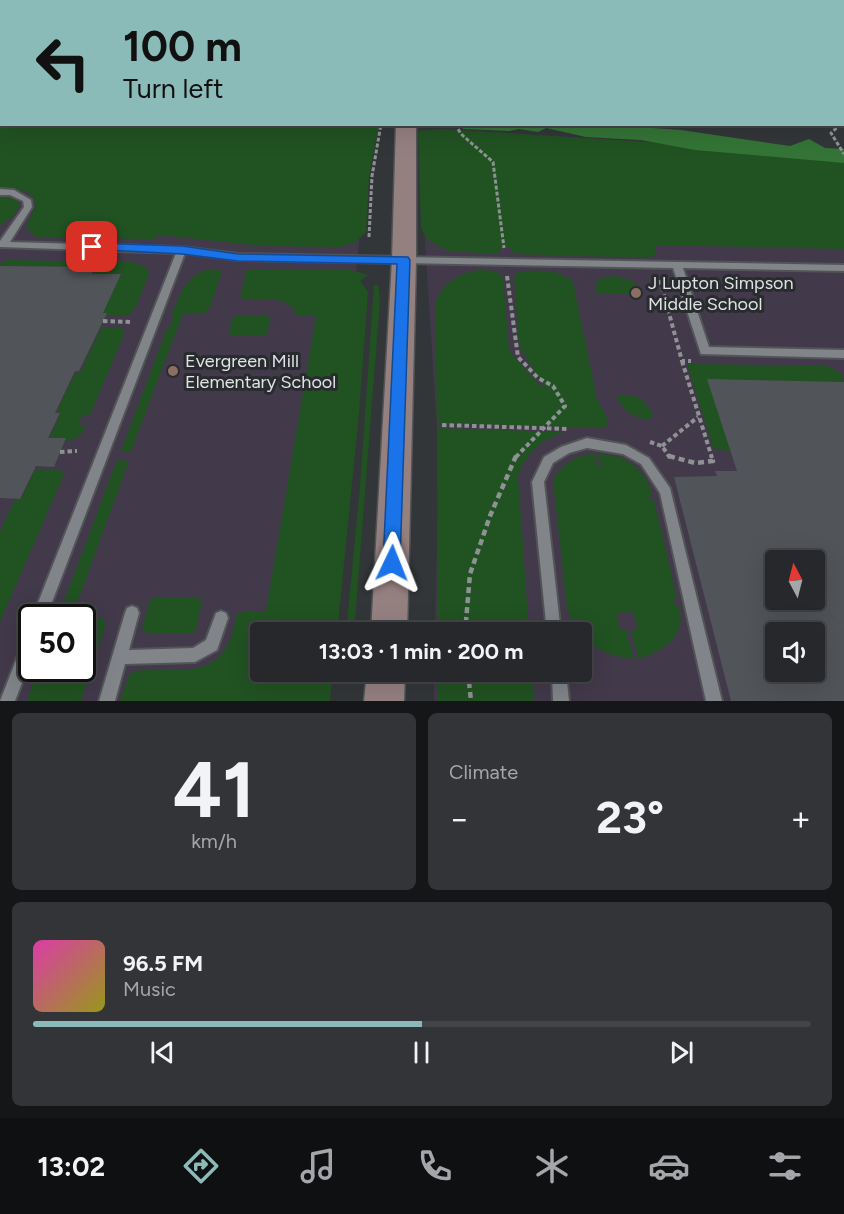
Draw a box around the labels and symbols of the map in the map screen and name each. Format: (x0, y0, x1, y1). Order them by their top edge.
pin (66, 221, 117, 272)
place label: J Lupton Simpson Middle School (648, 272, 794, 315)
marker: J Lupton Simpson Middle School (629, 286, 643, 300)
place label: Evergreen Mill Elementary School (185, 350, 336, 393)
marker: Evergreen Mill Elementary School (166, 364, 180, 378)
position arrow (360, 531, 424, 595)
north arrow (765, 550, 825, 610)
speed limit sign: 50 (18, 604, 96, 682)

